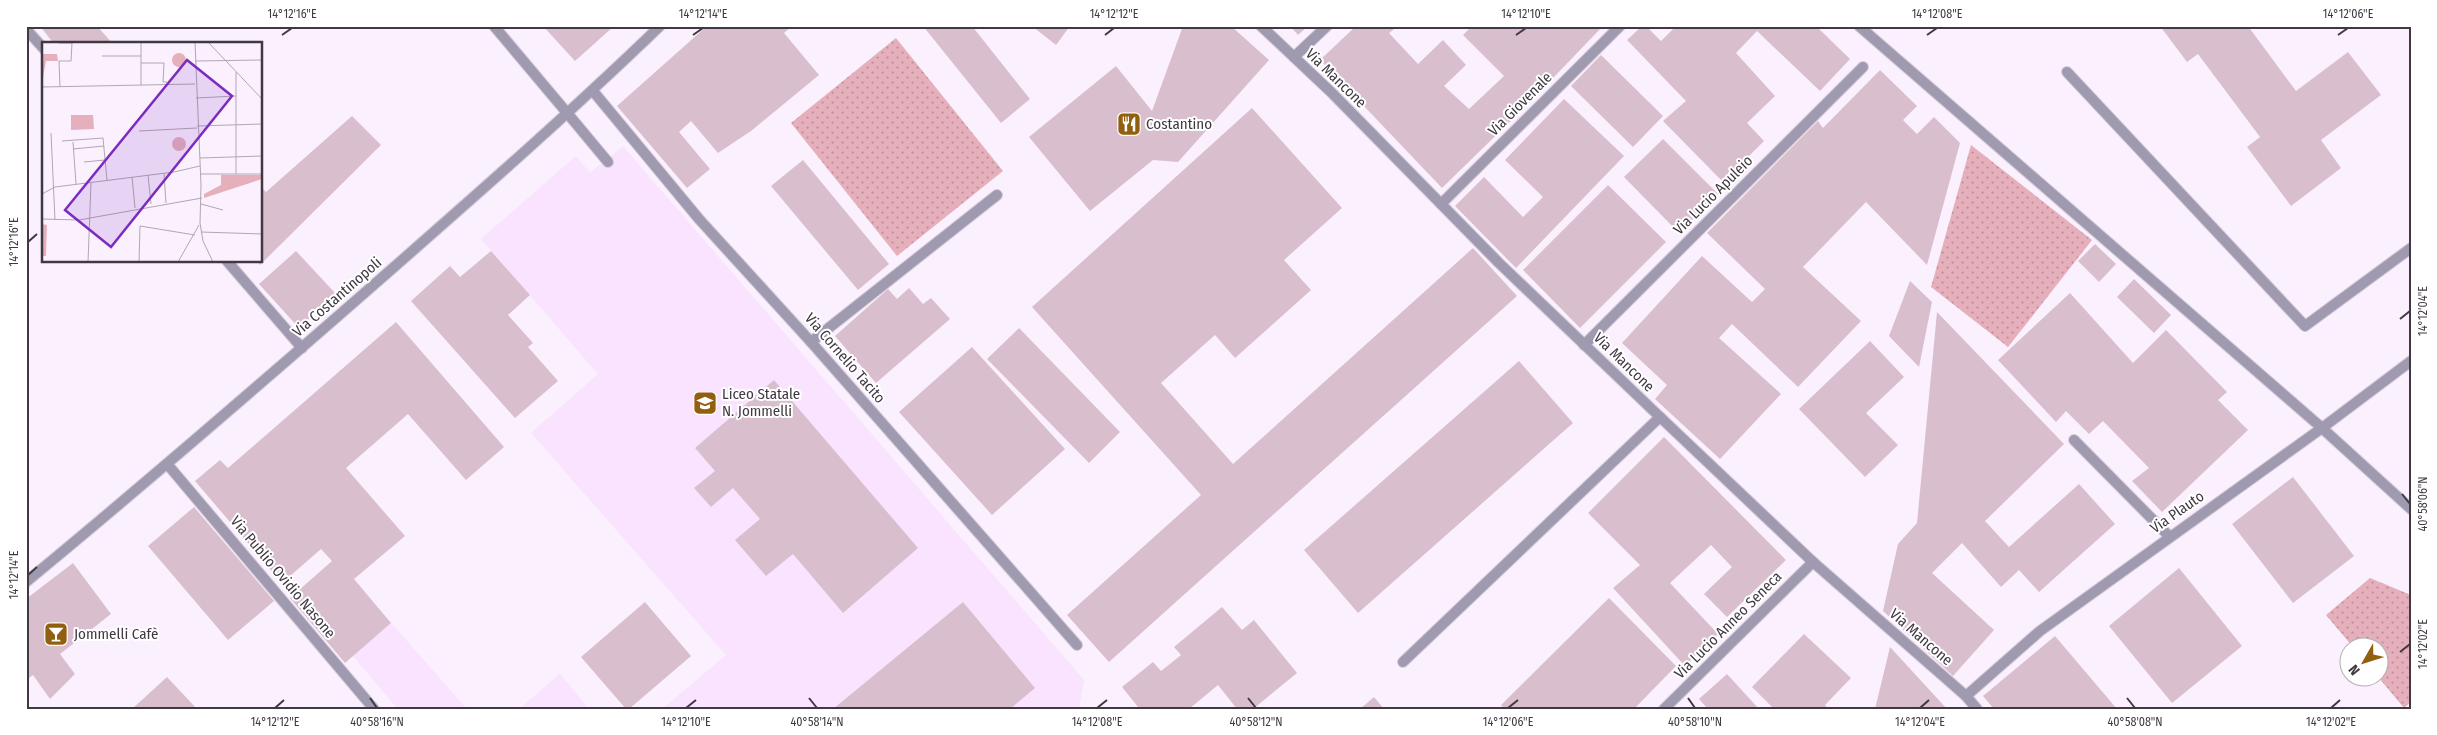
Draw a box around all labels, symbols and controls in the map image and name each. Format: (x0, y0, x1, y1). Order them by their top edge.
text: 14°12'16"E (267, 7, 317, 21)
text: 14°12'14"E (679, 7, 728, 21)
text: 14°12'12"E (1090, 7, 1139, 21)
text: 14°12'10"E (1501, 7, 1551, 21)
text: 14°12'08"E (1912, 7, 1963, 21)
text: 14°12'06"E (2323, 7, 2374, 21)
inset map (42, 42, 262, 262)
street label: Via Mancone (1302, 45, 1370, 111)
street label: Via Giovenale (1484, 68, 1556, 140)
restaurant icon: Costantino (1116, 111, 1142, 137)
place label: Costantino (1146, 115, 1212, 133)
street label: Via Lucio Apuleio (1670, 151, 1757, 238)
text: 14°12'16"E (7, 217, 21, 267)
street label: Via Costantinopoli (289, 253, 385, 341)
text: 14°12'04"E (2416, 286, 2430, 336)
street label: Via Cornelio Tacito (801, 309, 889, 407)
street label: Via Mancone (1590, 329, 1658, 395)
place label: Liceo Statale N. Jommelli (722, 385, 800, 420)
school or university icon: Liceo Statale N. Jommelli (692, 390, 718, 416)
text: 40°58'06"N (2416, 476, 2430, 532)
street label: Via Plauto (2147, 487, 2207, 537)
street label: Via Publio Ovidio Nasone (227, 512, 339, 642)
text: 14°12'14"E (7, 550, 21, 599)
street label: Via Lucio Anneo Seneca (1671, 568, 1785, 682)
street label: Via Mancone (1886, 605, 1956, 669)
text: 14°12'02"E (2416, 619, 2430, 669)
bar icon: Jommelli Cafè (43, 621, 69, 647)
place label: Jommelli Cafè (74, 625, 158, 643)
north arrow (2340, 638, 2390, 688)
text: N (2345, 661, 2364, 678)
text: 14°12'12"E (251, 715, 300, 729)
text: 40°58'16"N (350, 715, 404, 729)
text: 14°12'10"E (661, 715, 711, 729)
text: 40°58'14"N (790, 715, 844, 729)
text: 14°12'08"E (1072, 715, 1123, 729)
text: 40°58'12"N (1229, 715, 1283, 729)
text: 14°12'06"E (1483, 715, 1534, 729)
text: 40°58'10"N (1668, 715, 1722, 729)
text: 14°12'04"E (1895, 715, 1945, 729)
text: 40°58'08"N (2107, 715, 2163, 729)
text: 14°12'02"E (2306, 715, 2356, 729)

